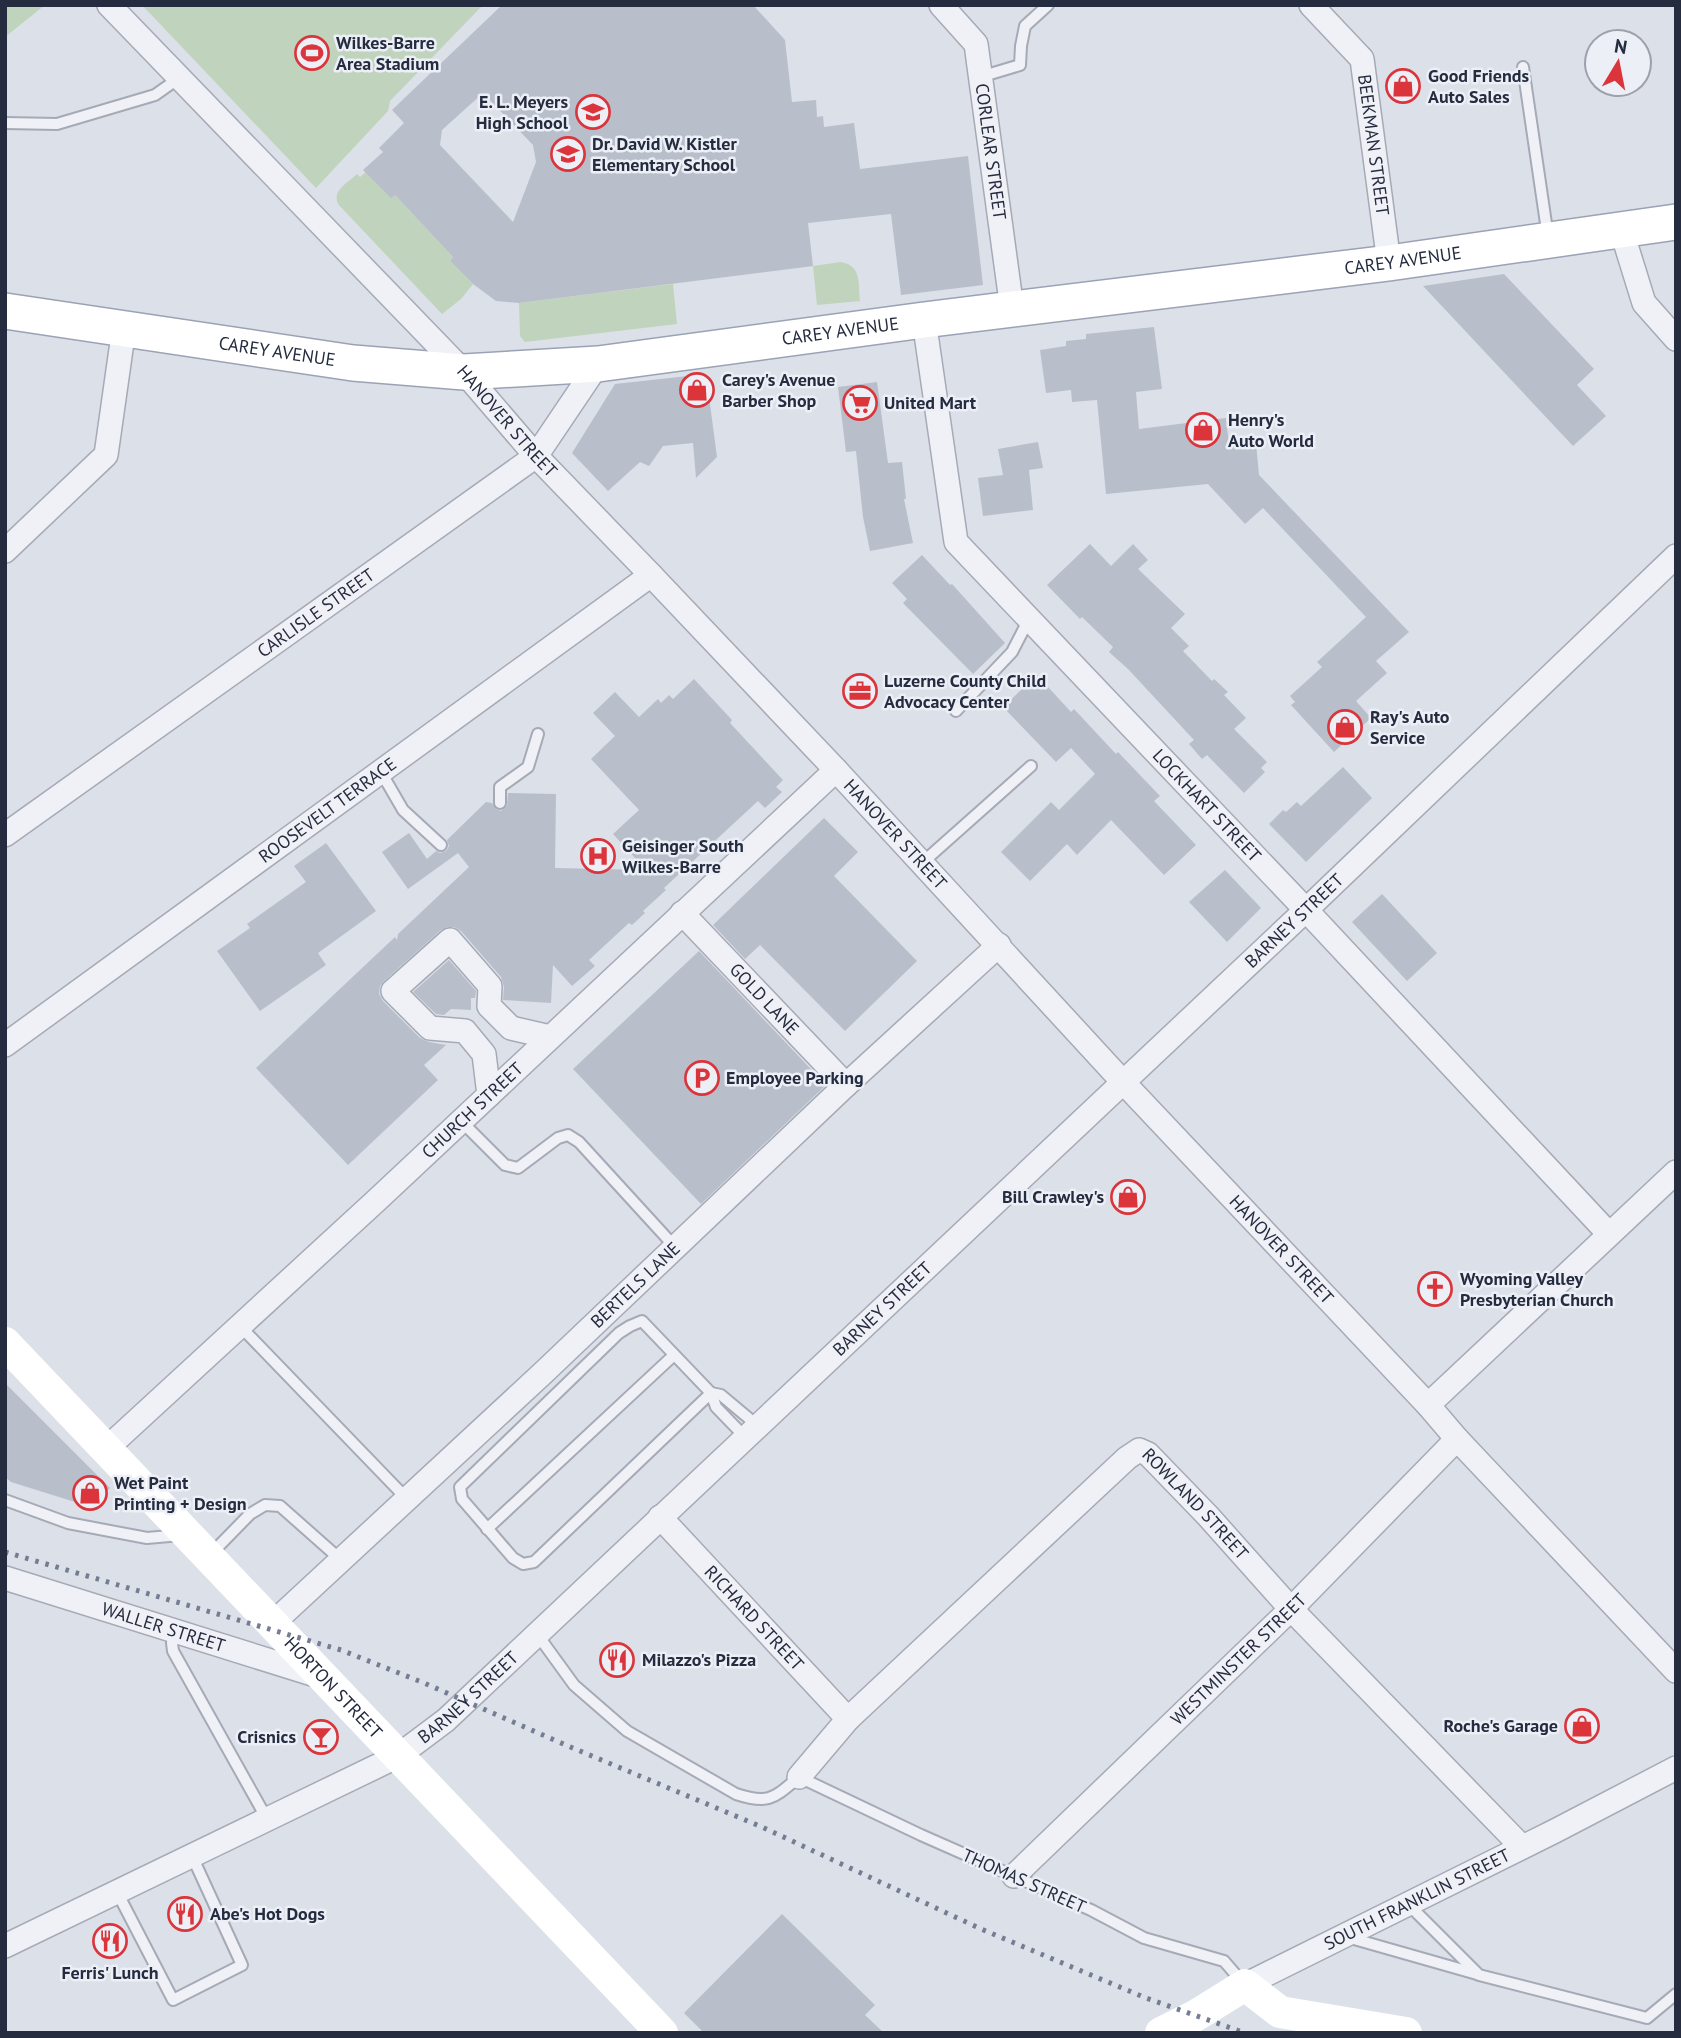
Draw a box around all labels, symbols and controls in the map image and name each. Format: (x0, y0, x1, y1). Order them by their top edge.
north arrow (1583, 28, 1653, 98)
place label: Wilkes-Barre Area Stadium (336, 31, 439, 75)
text: N (1613, 33, 1629, 59)
sports icon: Wilkes-Barre Area Stadium (293, 34, 331, 72)
place label: Good Friends Auto Sales (1428, 64, 1530, 108)
shop icon: Good Friends Auto Sales (1384, 67, 1422, 105)
street label: BEEKMAN STREET (1353, 73, 1395, 217)
street label: CORLEAR STREET (970, 82, 1012, 221)
place label: E. L. Meyers High School (476, 90, 569, 134)
school or university icon: E. L. Meyers High School (574, 93, 612, 131)
place label: Dr. David W. Kistler Elementary School (592, 132, 737, 176)
school or university icon: Dr. David W. Kistler Elementary School (549, 135, 587, 173)
street label: CAREY AVENUE (1343, 241, 1463, 279)
street label: CAREY AVENUE (780, 312, 900, 350)
street label: CAREY AVENUE (217, 331, 337, 371)
street label: HANOVER STREET (452, 360, 562, 482)
place label: Carey's Avenue Barber Shop (722, 368, 835, 412)
shop icon: Carey's Avenue Barber Shop (678, 371, 716, 409)
supermarket icon: United Mart (841, 384, 879, 422)
place label: United Mart (884, 391, 977, 414)
place label: Henry's Auto World (1228, 408, 1314, 452)
shop icon: Henry's Auto World (1184, 411, 1222, 449)
street label: CARLISLE STREET (253, 563, 379, 662)
place label: Luzerne County Child Advocacy Center (884, 669, 1046, 713)
office icon: Luzerne County Child Advocacy Center (841, 672, 879, 710)
place label: Ray's Auto Service (1370, 705, 1450, 749)
shop icon: Ray's Auto Service (1326, 708, 1364, 746)
street label: LOCKHART STREET (1148, 744, 1266, 867)
street label: ROOSEVELT TERRACE (254, 752, 401, 868)
street label: HANOVER STREET (839, 774, 952, 894)
place label: Geisinger South Wilkes-Barre (622, 834, 744, 878)
hospital icon: Geisinger South Wilkes-Barre (579, 837, 617, 875)
street label: BARNEY STREET (1240, 868, 1348, 973)
street label: GOLD LANE (725, 958, 804, 1040)
street label: CHURCH STREET (417, 1057, 528, 1163)
parking icon: Employee Parking (683, 1059, 721, 1097)
place label: Employee Parking (726, 1066, 864, 1089)
shop icon: Bill Crawley's (1109, 1178, 1147, 1216)
place label: Bill Crawley's (1002, 1185, 1104, 1208)
street label: HANOVER STREET (1225, 1190, 1339, 1309)
street label: BERTELS LANE (586, 1237, 685, 1333)
street label: BARNEY STREET (828, 1257, 936, 1361)
place label: Wyoming Valley Presbyterian Church (1460, 1267, 1614, 1311)
church icon: Wyoming Valley Presbyterian Church (1416, 1270, 1454, 1308)
street label: ROWLAND STREET (1137, 1443, 1254, 1564)
place label: Wet Paint Printing + Design (114, 1471, 247, 1515)
shop icon: Wet Paint Printing + Design (71, 1474, 109, 1512)
street label: RICHARD STREET (700, 1560, 809, 1675)
street label: WESTMINSTER STREET (1165, 1588, 1311, 1730)
street label: WALLER STREET (99, 1597, 228, 1657)
street label: HORTON STREET (280, 1632, 387, 1743)
restaurant icon: Milazzo's Pizza (598, 1641, 636, 1679)
street label: BARNEY STREET (413, 1646, 523, 1748)
place label: Milazzo's Pizza (642, 1648, 756, 1671)
shop icon: Roche's Garage (1563, 1707, 1601, 1745)
place label: Roche's Garage (1443, 1714, 1558, 1737)
bar icon: Crisnics (302, 1718, 340, 1756)
place label: Crisnics (237, 1725, 296, 1748)
street label: THOMAS STREET (959, 1843, 1090, 1918)
street label: SOUTH FRANKLIN STREET (1320, 1843, 1514, 1955)
restaurant icon: Abe's Hot Dogs (166, 1895, 204, 1933)
place label: Abe's Hot Dogs (210, 1902, 325, 1925)
restaurant icon: Ferris' Lunch (91, 1922, 129, 1960)
place label: Ferris' Lunch (61, 1961, 159, 1984)

